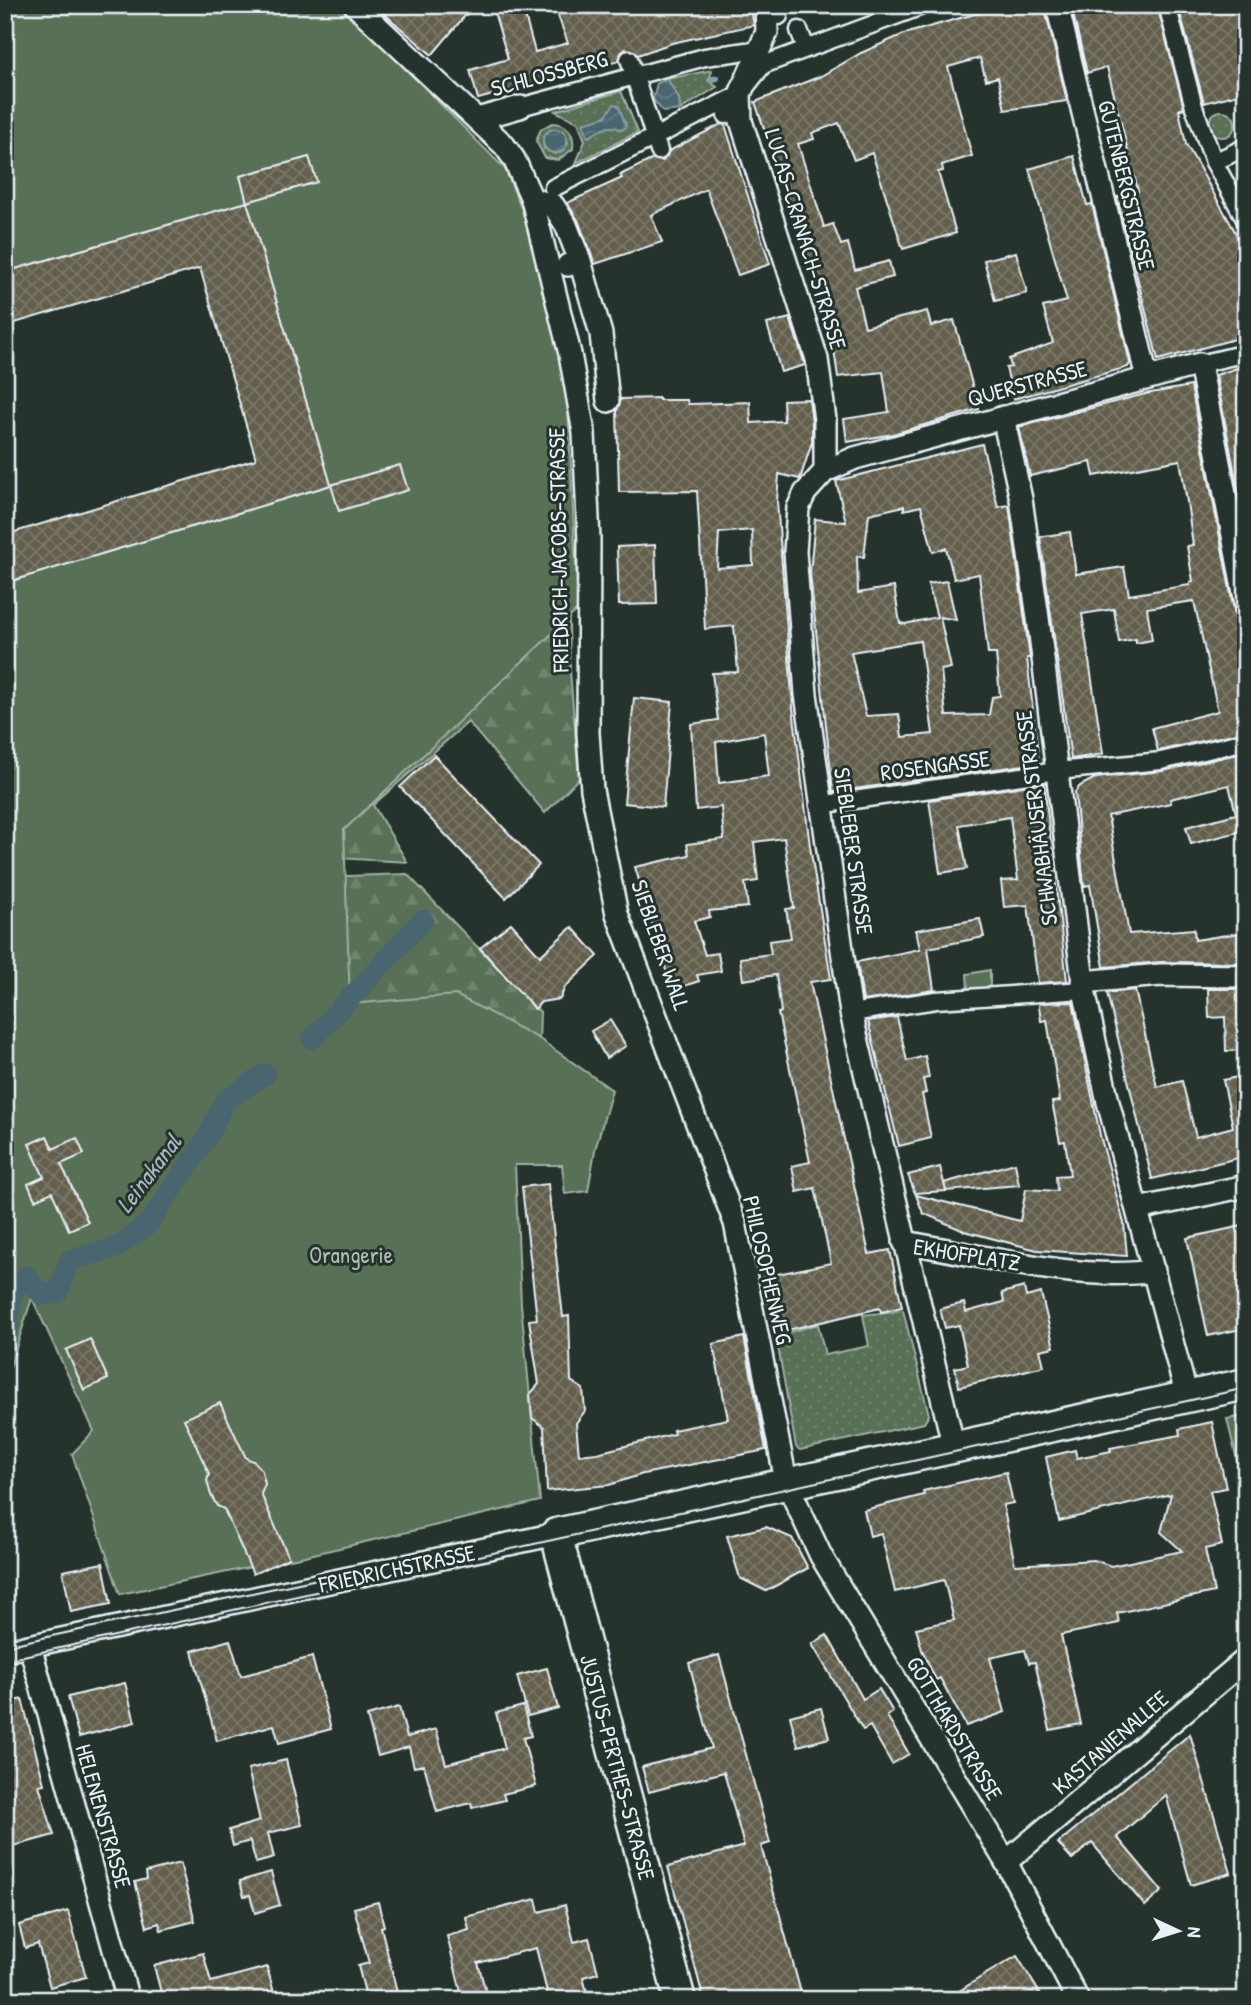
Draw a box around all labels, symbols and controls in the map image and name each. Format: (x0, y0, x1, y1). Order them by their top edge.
street label: SCHLOSSBERG (487, 43, 611, 103)
street label: GUTENBERGSTRASSE (1091, 97, 1163, 273)
street label: LUCAS-CRANACH-STRASSE (758, 125, 854, 353)
street label: QUERSTRASSE (964, 352, 1090, 414)
street label: FRIEDRICH-JACOBS-STRASSE (540, 427, 576, 674)
street label: SCHWABHÄUSER STRASSE (1007, 709, 1065, 927)
street label: ROSENGASSE (879, 742, 991, 788)
street label: SIEBLEBER STRASSE (827, 765, 881, 937)
street label: SIEBLEBER WALL (624, 875, 698, 1015)
water label: Leinakanal (108, 1126, 189, 1219)
street label: PHILOSOPHENWEG (736, 1193, 800, 1347)
street label: EKHOFPLATZ (911, 1230, 1023, 1278)
park label: Orangerie (309, 1239, 393, 1270)
street label: FRIEDRICHSTRASSE (315, 1536, 478, 1600)
street label: GOTTHARDSTRASSE (900, 1650, 1010, 1806)
street label: JUSTUS-PERTHES-STRASSE (573, 1651, 663, 1883)
street label: KASTANIENALLEE (1045, 1683, 1175, 1801)
street label: HELENENSTRASSE (69, 1740, 139, 1892)
north arrow (1142, 1896, 1212, 1966)
text: N (1182, 1926, 1208, 1938)

